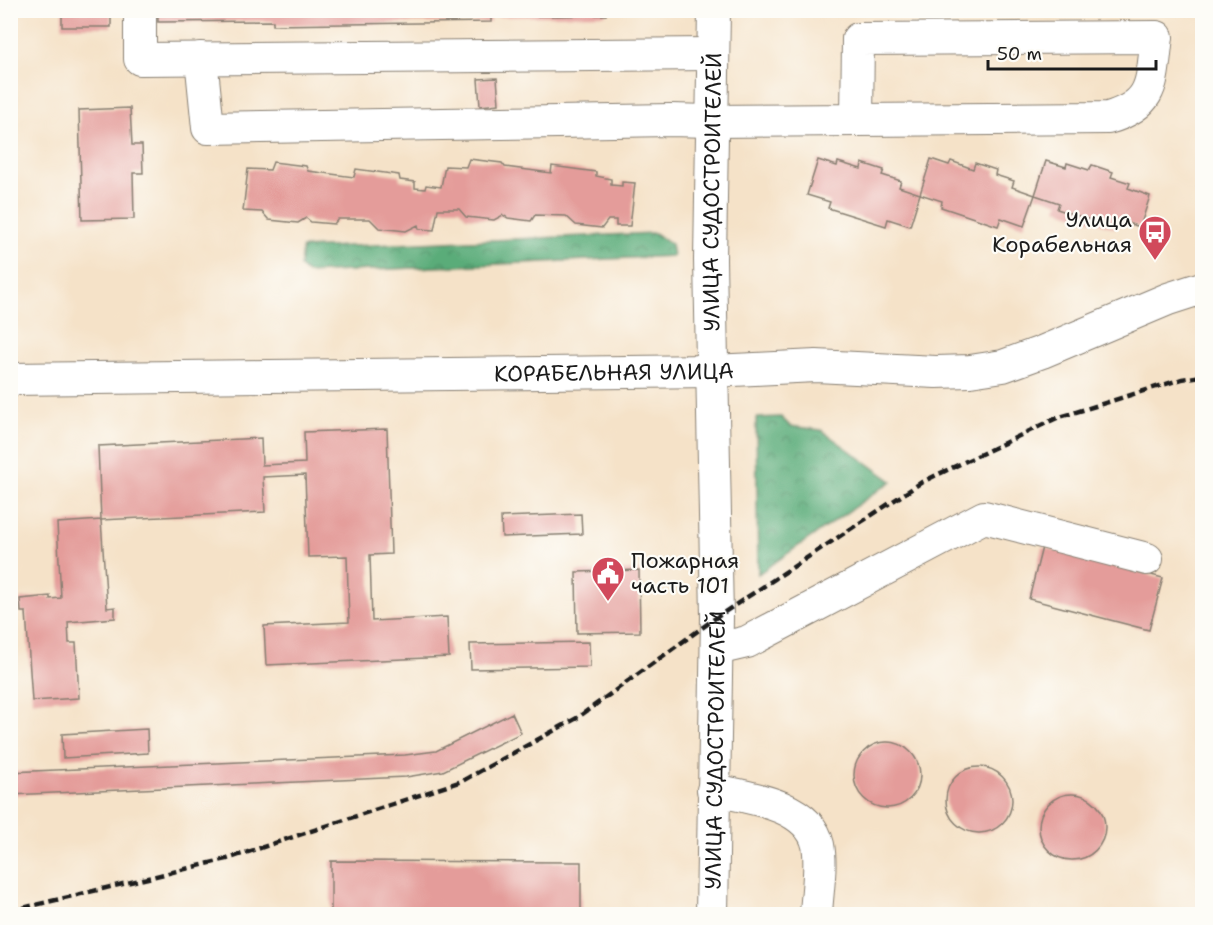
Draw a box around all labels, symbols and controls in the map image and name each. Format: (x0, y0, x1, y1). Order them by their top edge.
scale bar (988, 33, 1156, 71)
text: 50 m (997, 42, 1042, 66)
street label: УЛИЦА СУДОСТРОИТЕЛЕЙ (696, 52, 728, 332)
place label: Улица Корабельная (992, 205, 1132, 259)
bus stop icon: Улица Корабельная (1137, 214, 1173, 261)
street label: КОРАБЕЛЬНАЯ УЛИЦА (494, 356, 735, 388)
place label: Пожарная часть 101 (631, 546, 739, 600)
public building icon: Пожарная часть 101 (590, 555, 626, 602)
street label: УЛИЦА СУДОСТРОИТЕЛЕЙ (698, 610, 732, 890)

